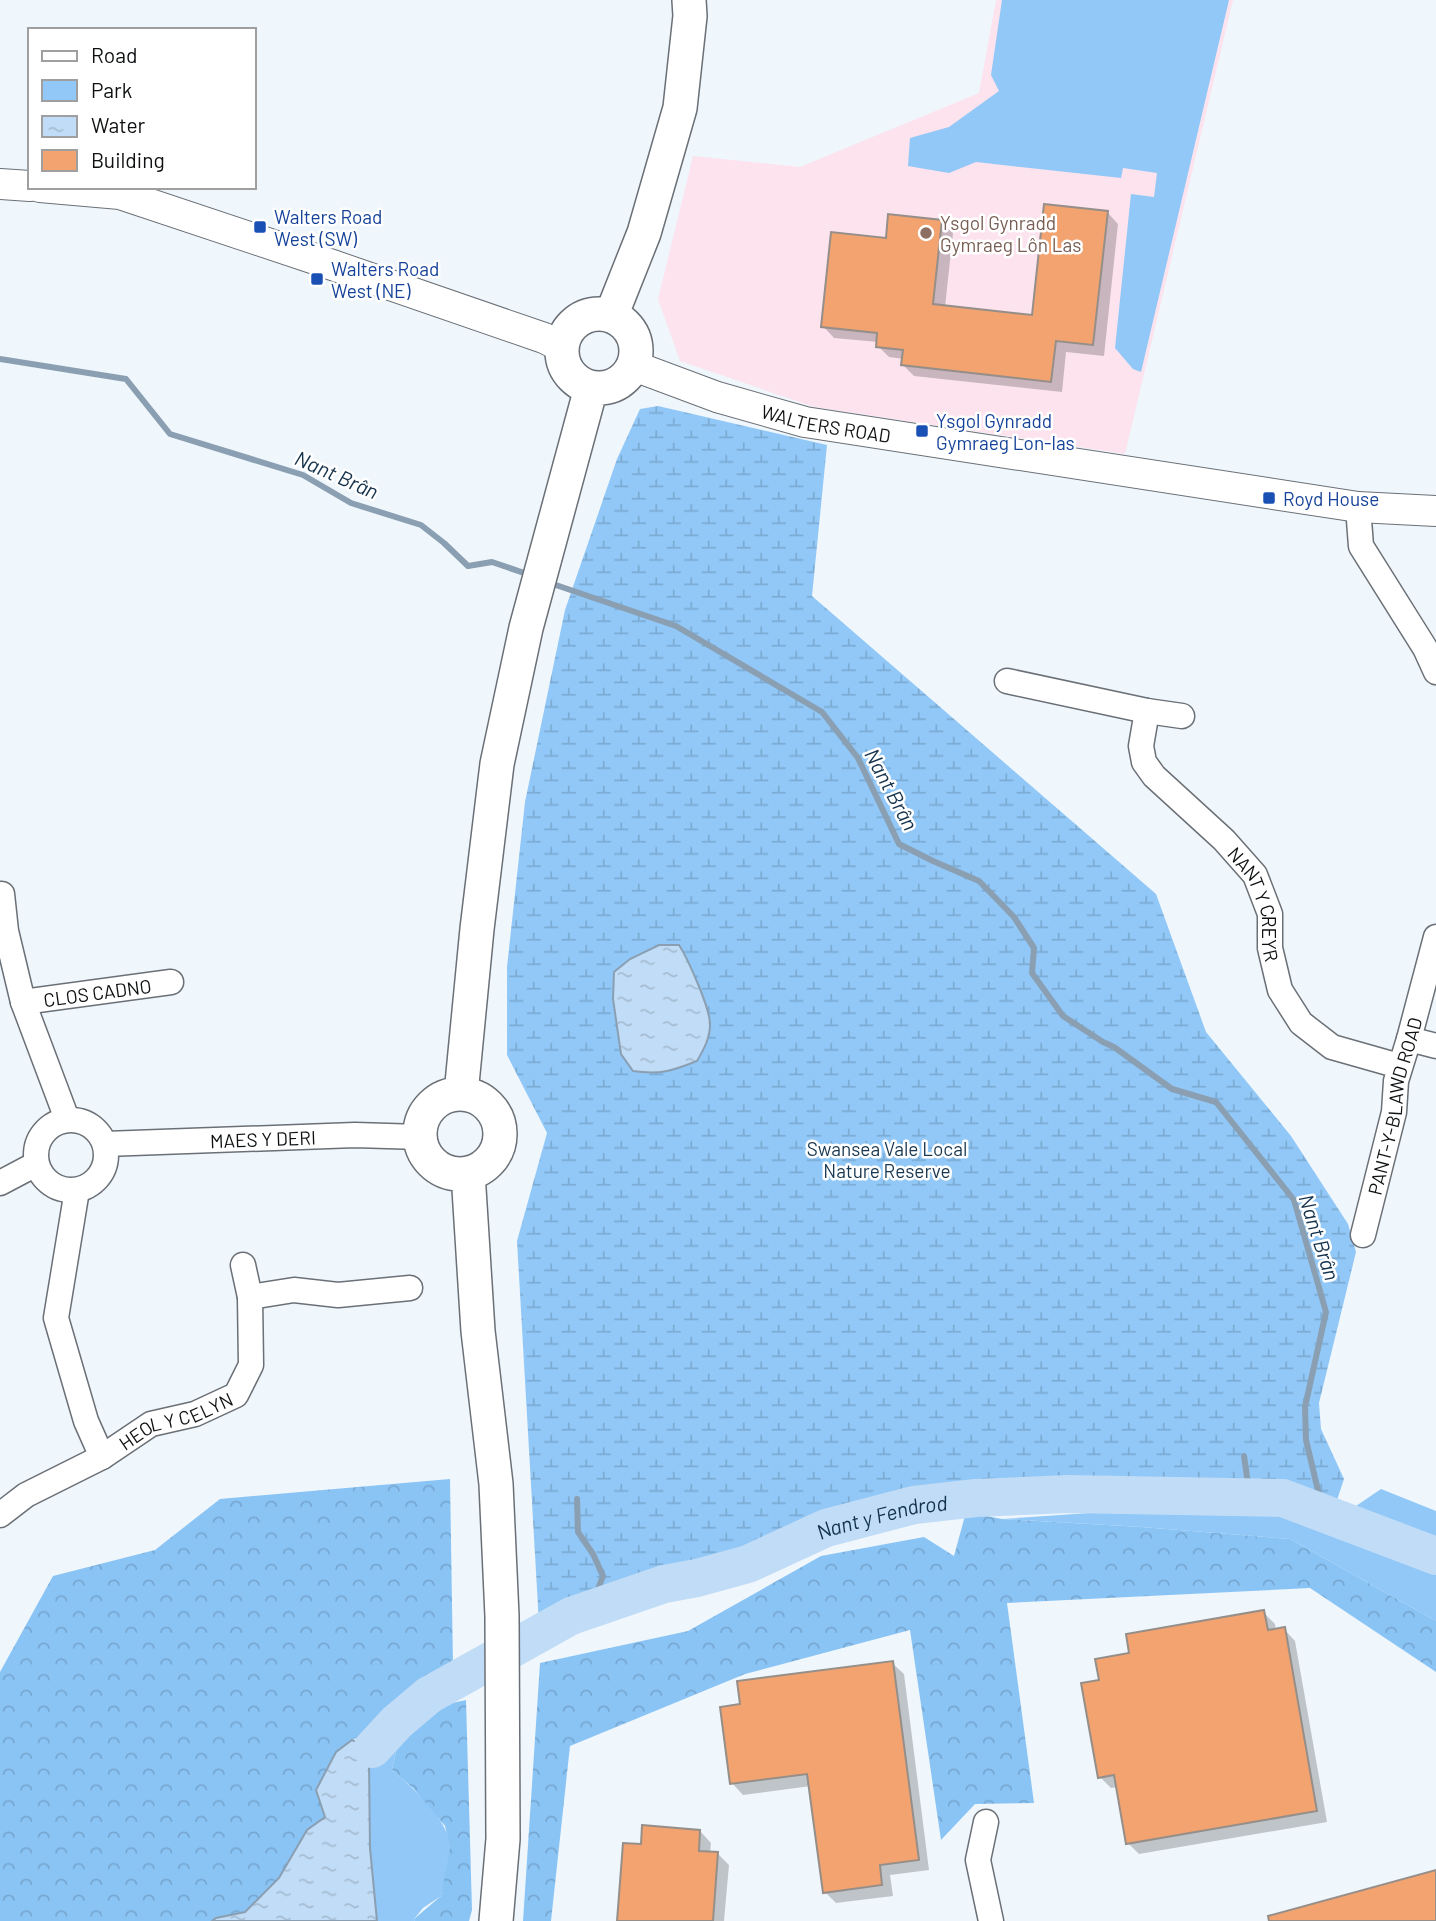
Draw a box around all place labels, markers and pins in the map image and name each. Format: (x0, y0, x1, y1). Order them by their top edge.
place label: Walters Road West (SW) (274, 205, 382, 250)
place label: Ysgol Gynradd Gymraeg Lôn Las (940, 211, 1081, 256)
marker: Walters Road West (SW) (252, 219, 268, 235)
marker: Ysgol Gynradd Gymraeg Lôn Las (918, 225, 934, 241)
place label: Walters Road West (NE) (331, 257, 439, 302)
marker: Walters Road West (NE) (309, 271, 325, 287)
place label: Ysgol Gynradd Gymraeg Lon-las (936, 409, 1075, 454)
marker: Ysgol Gynradd Gymraeg Lon-las (914, 423, 930, 439)
place label: Royd House (1283, 487, 1379, 510)
marker: Royd House (1261, 490, 1277, 506)

